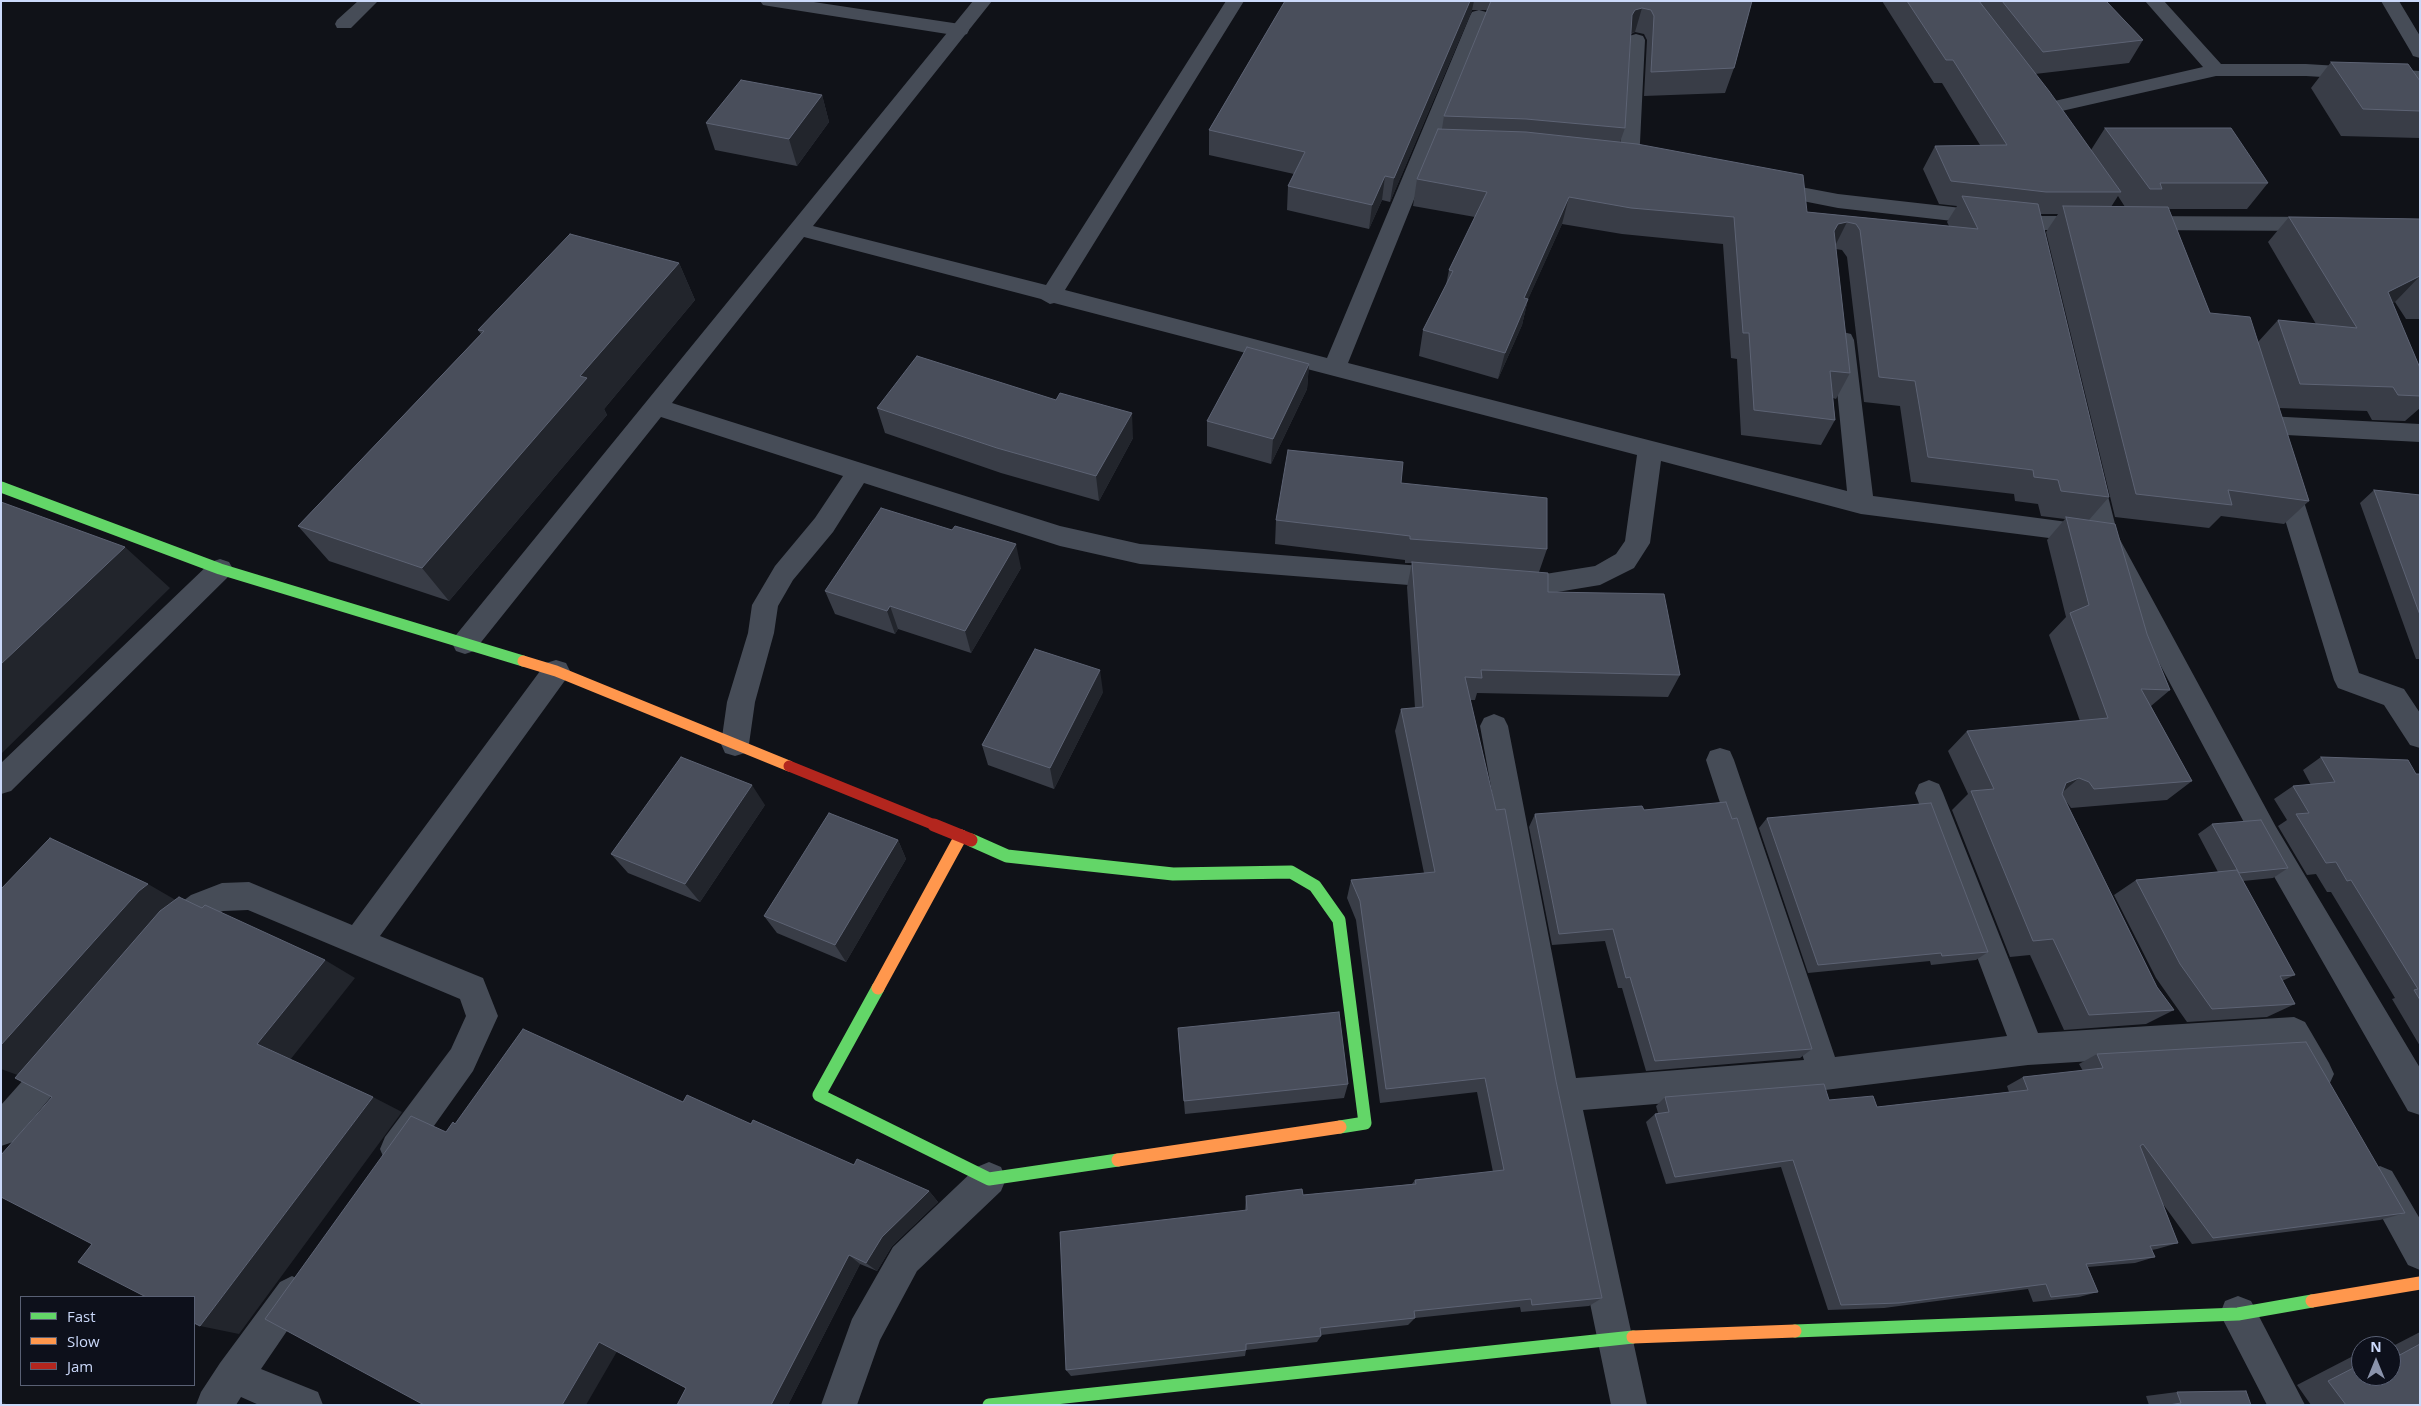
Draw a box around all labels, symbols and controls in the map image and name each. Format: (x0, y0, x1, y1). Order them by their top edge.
legend (20, 1296, 195, 1386)
text: Fast (67, 1306, 96, 1326)
text: Slow (67, 1331, 100, 1351)
north arrow (2351, 1336, 2401, 1386)
text: N (2370, 1337, 2382, 1356)
text: Jam (67, 1356, 93, 1376)

